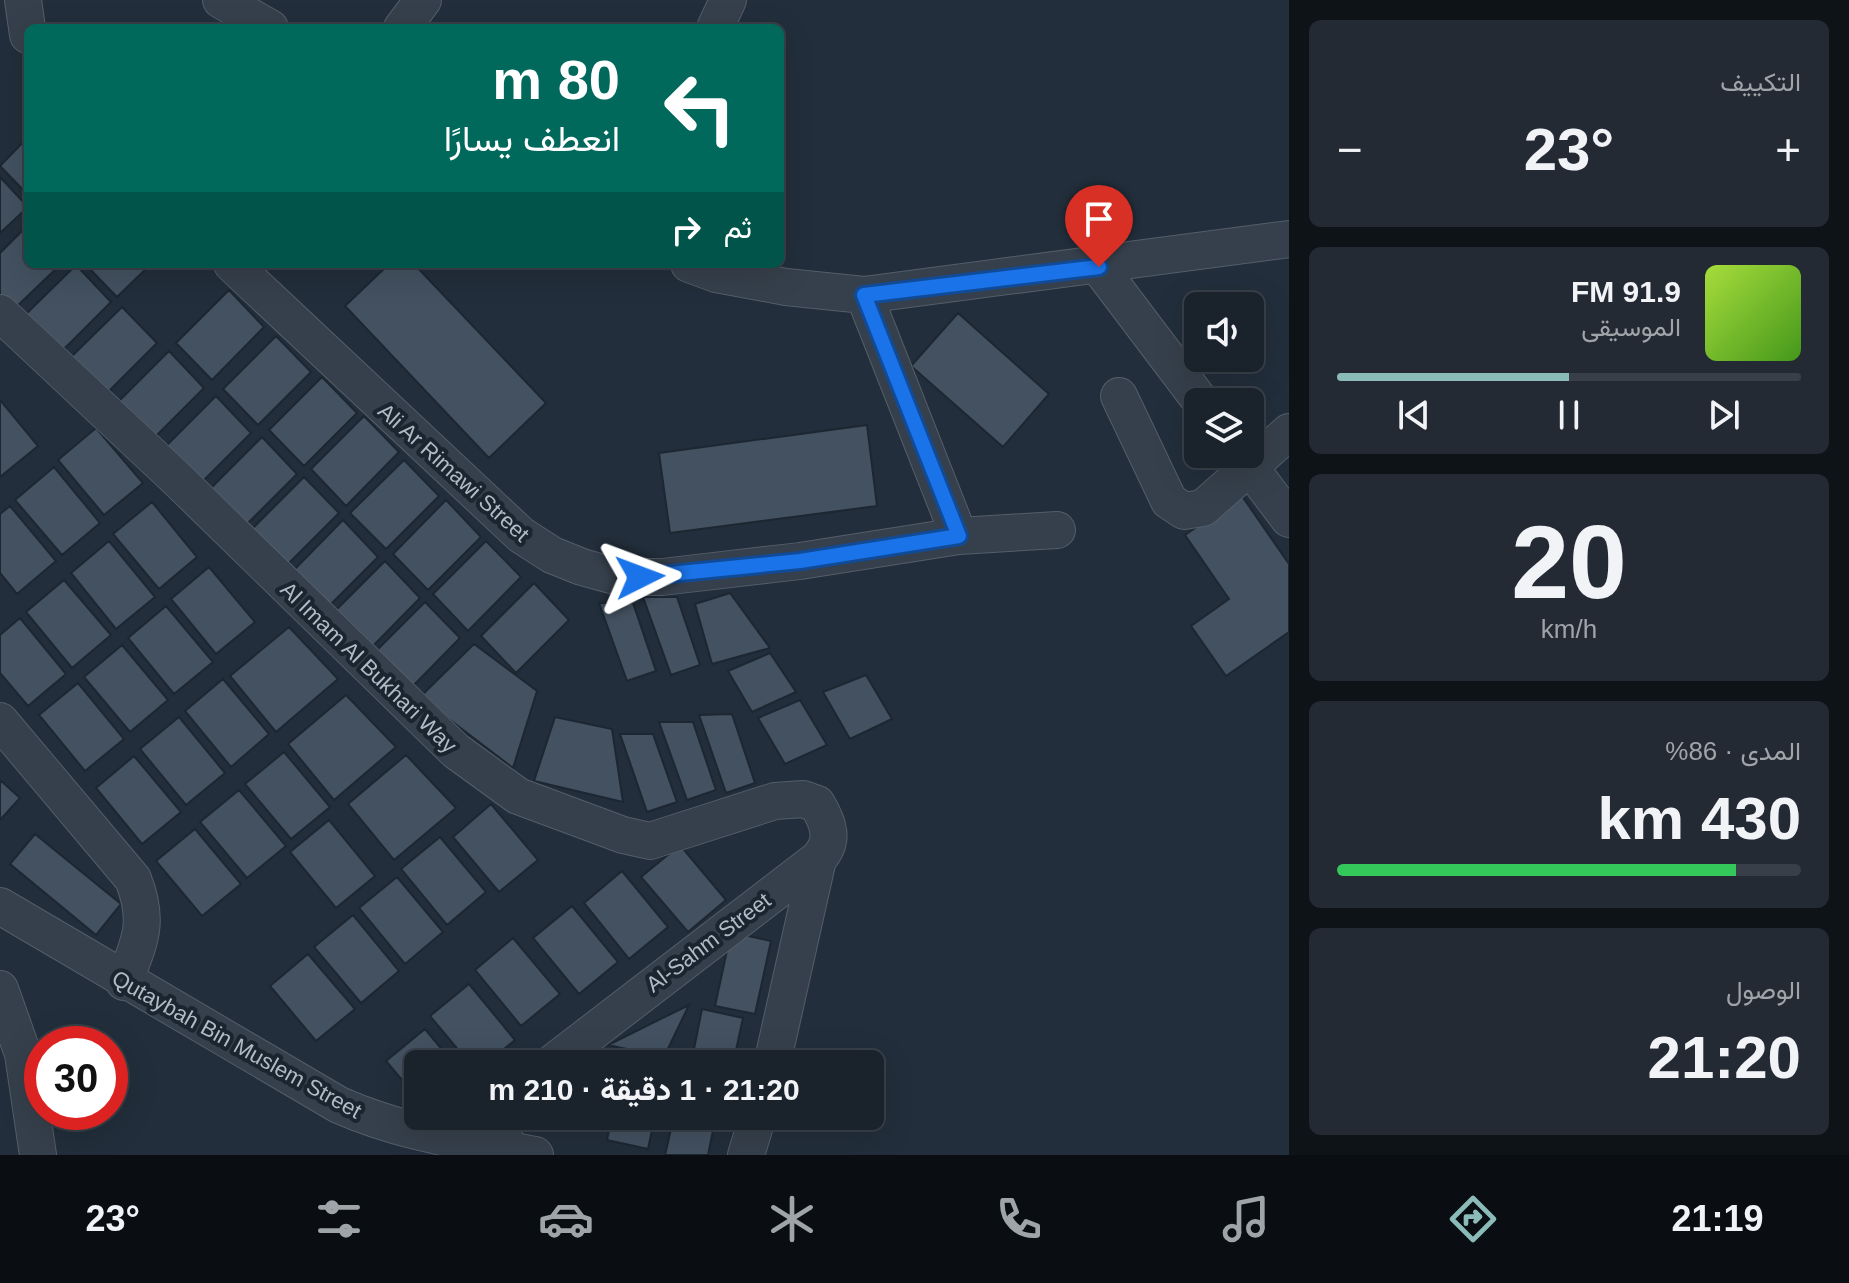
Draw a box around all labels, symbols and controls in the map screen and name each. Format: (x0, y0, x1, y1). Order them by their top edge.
text: 80 m (492, 48, 620, 111)
icon: left (648, 56, 752, 160)
text: التكييف (1720, 67, 1801, 97)
text: 23° (1524, 116, 1614, 183)
text: انعطف يسارًا (444, 118, 620, 159)
text: − (1337, 125, 1363, 174)
text: + (1775, 125, 1801, 174)
pin (1065, 185, 1133, 267)
icon: arrive (1077, 197, 1121, 241)
icon: right (664, 208, 708, 252)
text: ثم (724, 211, 752, 244)
text: 91.9 FM (1571, 275, 1681, 308)
map controls (1184, 292, 1264, 468)
button: sound (1184, 292, 1264, 372)
text: الموسيقى (1581, 312, 1681, 342)
button: layers (1184, 388, 1264, 468)
icon: previous (1392, 393, 1436, 437)
icon: pause (1547, 393, 1591, 437)
icon: next (1702, 393, 1746, 437)
street label: Ali Ar Rimawi Street (373, 398, 534, 547)
text: 20 (1511, 504, 1627, 620)
position arrow (598, 535, 682, 619)
street label: Al Imam Al Bukhari Way (275, 577, 462, 758)
text: km/h (1541, 614, 1597, 644)
text: المدى · 86% (1665, 736, 1801, 766)
text: 430 km (1598, 785, 1801, 852)
street label: Al-Sahm Street (641, 888, 775, 997)
street label: Qutaybah Bin Muslem Street (108, 965, 366, 1124)
text: الوصول (1726, 975, 1801, 1005)
text: 21:20 (1648, 1024, 1801, 1091)
speed limit sign: 30 (24, 1026, 128, 1130)
text: 21:20 · 1 دقيقة · 210 m (488, 1073, 800, 1106)
icon: filters (311, 1191, 367, 1247)
icon: car (538, 1191, 594, 1247)
icon: climate (764, 1191, 820, 1247)
icon: phone (991, 1191, 1047, 1247)
icon: music (1218, 1191, 1274, 1247)
icon: directions (1445, 1191, 1501, 1247)
text: 23° (86, 1198, 140, 1239)
text: 21:19 (1672, 1198, 1764, 1239)

